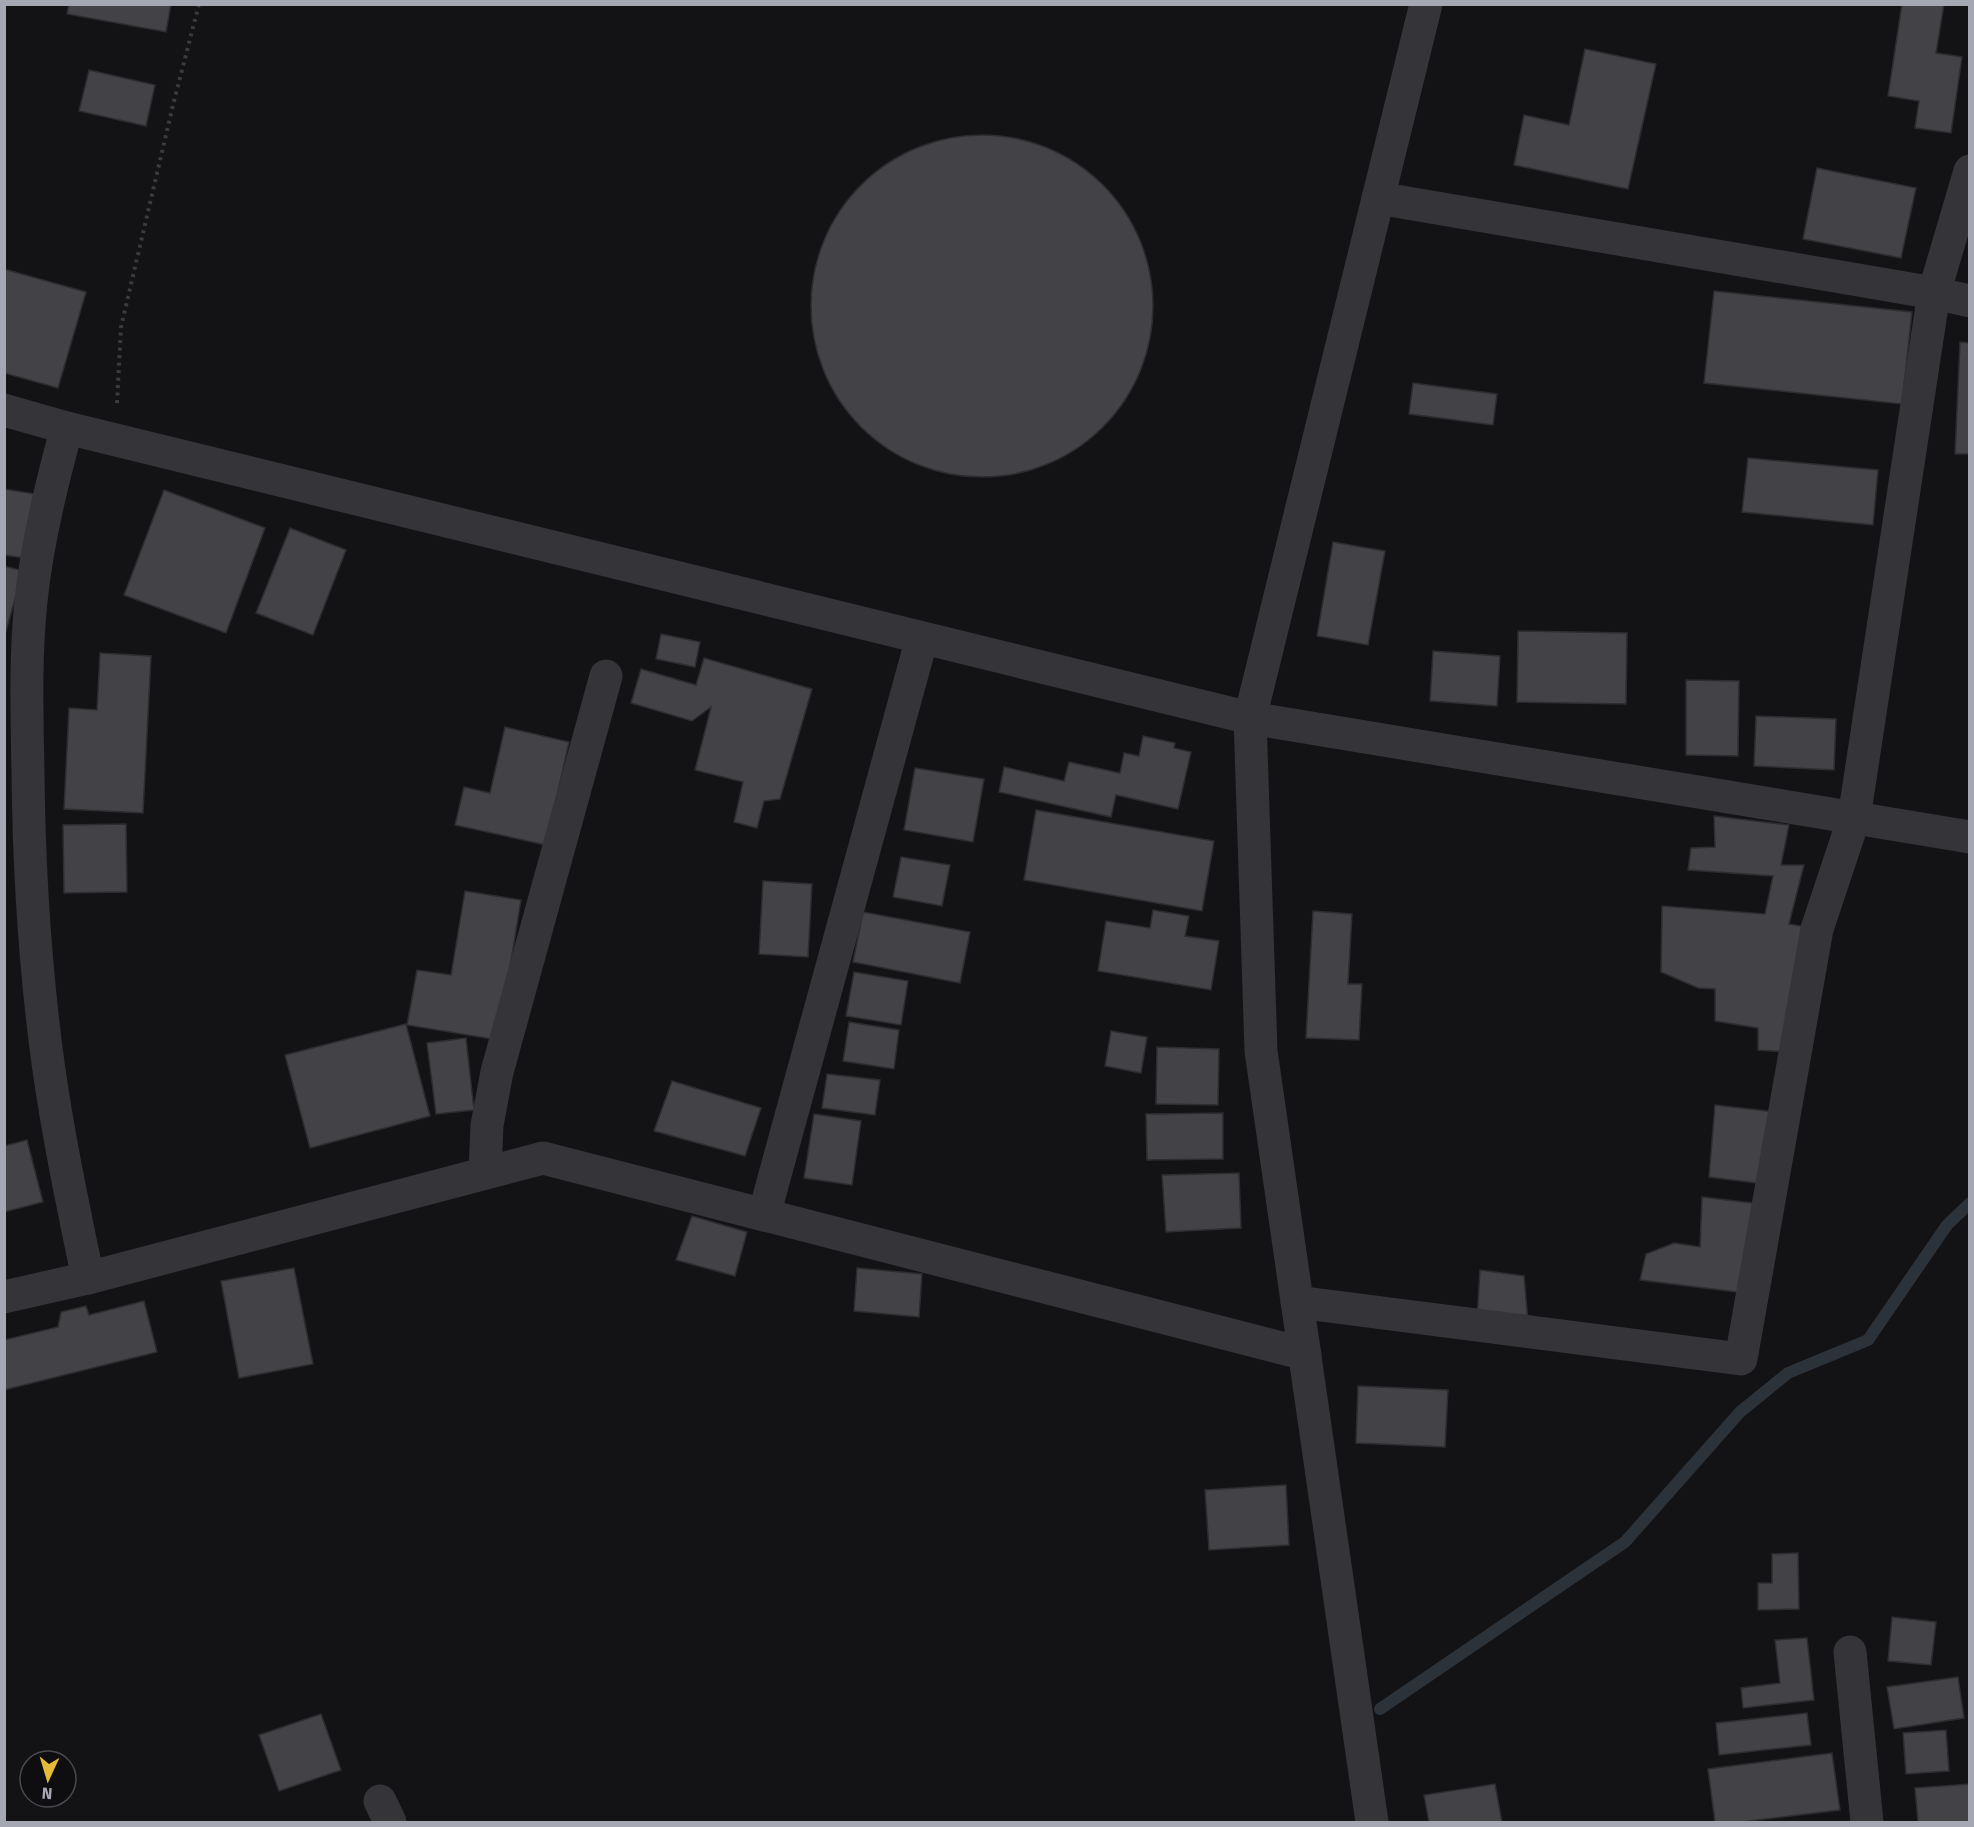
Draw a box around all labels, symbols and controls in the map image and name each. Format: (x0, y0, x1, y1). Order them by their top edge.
north arrow (18, 1749, 78, 1809)
text: N (41, 1784, 53, 1803)

